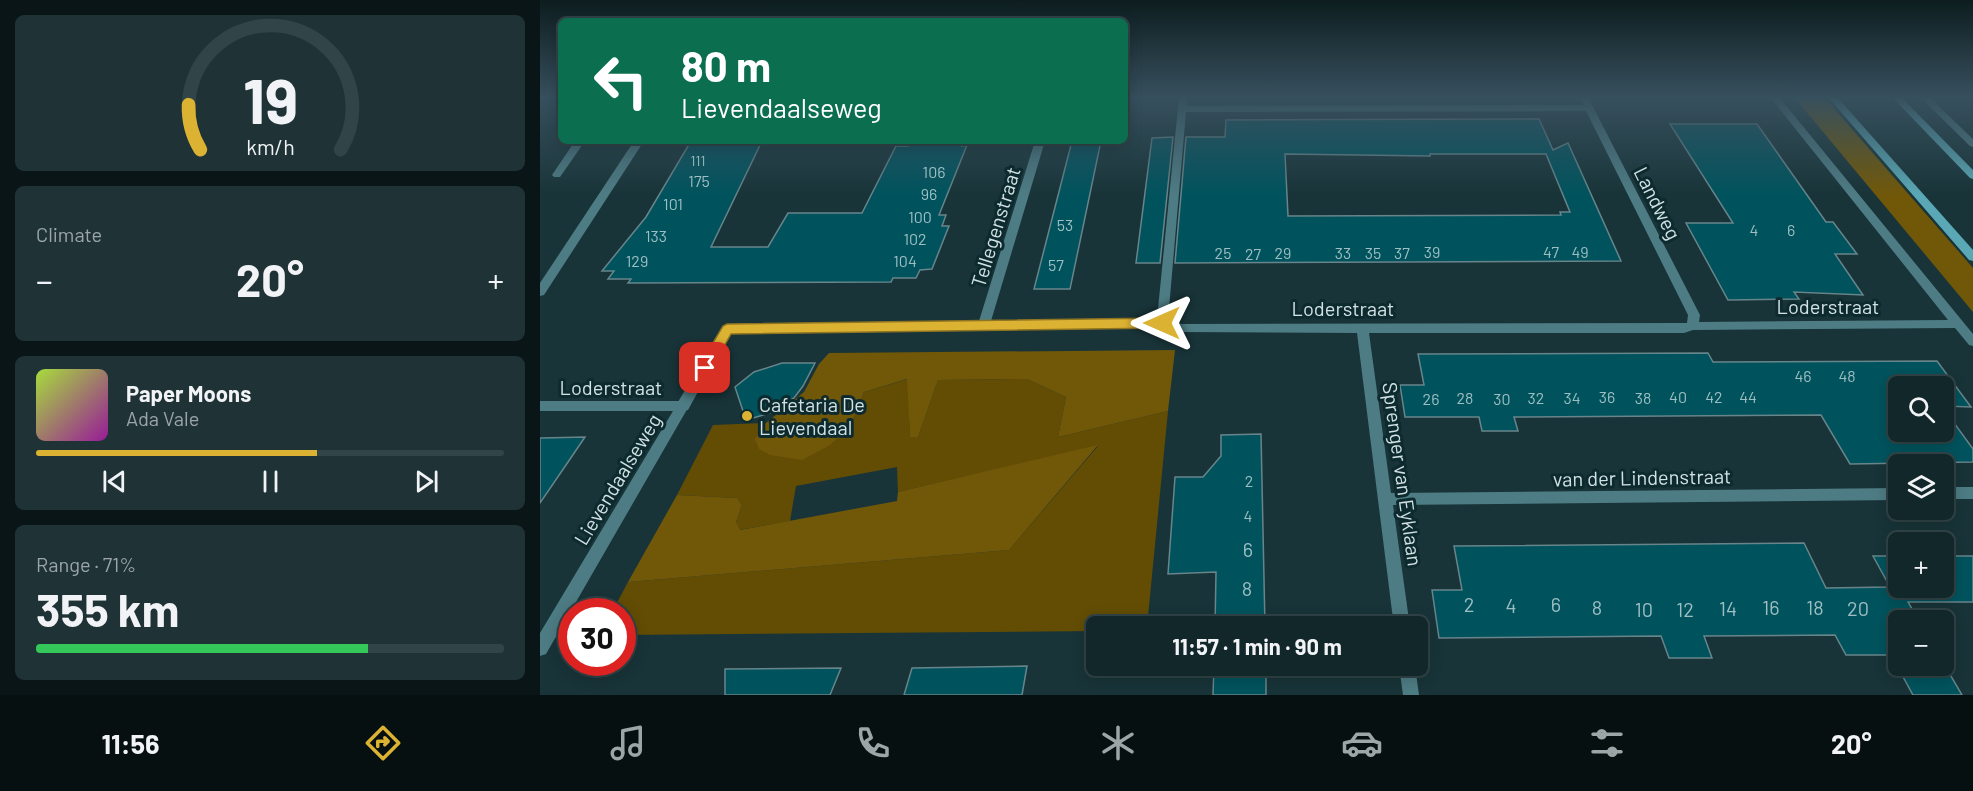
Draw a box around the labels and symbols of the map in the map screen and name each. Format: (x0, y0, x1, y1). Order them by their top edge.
house number: 111 (691, 152, 705, 169)
house number: 106 (923, 162, 945, 181)
street label: Landweg (1629, 163, 1687, 243)
street label: Tellegenstraat (965, 164, 1025, 290)
house number: 175 (688, 171, 710, 190)
house number: 96 (921, 184, 937, 203)
house number: 101 (663, 194, 683, 213)
house number: 100 (908, 207, 932, 226)
house number: 53 (1057, 215, 1073, 234)
house number: 4 (1750, 220, 1758, 239)
house number: 6 (1787, 220, 1795, 239)
house number: 133 (645, 226, 667, 245)
house number: 102 (903, 229, 927, 248)
house number: 39 (1424, 242, 1440, 261)
house number: 47 (1543, 242, 1559, 261)
house number: 49 (1571, 242, 1589, 261)
house number: 25 (1215, 243, 1231, 262)
house number: 29 (1275, 243, 1291, 262)
house number: 33 (1335, 243, 1351, 262)
house number: 35 (1365, 243, 1381, 262)
house number: 37 (1394, 243, 1410, 262)
house number: 27 (1245, 244, 1261, 263)
house number: 129 (626, 251, 648, 270)
house number: 104 (893, 251, 917, 270)
house number: 57 (1048, 255, 1064, 274)
position arrow (1130, 291, 1194, 355)
street label: Loderstraat (1777, 294, 1879, 318)
street label: Loderstraat (1292, 296, 1394, 320)
pin (679, 342, 730, 393)
house number: 46 (1794, 366, 1812, 385)
house number: 48 (1838, 366, 1856, 385)
street label: Loderstraat (560, 375, 662, 399)
street label: Sprenger van Eyklaan (1378, 381, 1428, 567)
house number: 36 (1599, 387, 1615, 406)
house number: 40 (1669, 387, 1687, 406)
house number: 42 (1705, 387, 1723, 406)
house number: 44 (1739, 387, 1757, 406)
house number: 28 (1457, 388, 1473, 407)
house number: 32 (1528, 388, 1544, 407)
house number: 34 (1563, 388, 1581, 407)
house number: 38 (1635, 388, 1651, 407)
house number: 26 (1423, 389, 1439, 408)
house number: 30 (1493, 389, 1511, 408)
place label: Cafetaria De Lievendaal (759, 392, 865, 439)
street label: Lievendaalseweg (568, 409, 666, 549)
marker: Cafetaria De Lievendaal (740, 409, 754, 423)
street label: van der Lindenstraat (1553, 463, 1731, 491)
house number: 2 (1245, 471, 1253, 490)
house number: 4 (1244, 506, 1252, 525)
house number: 6 (1243, 537, 1253, 561)
house number: 8 (1242, 576, 1252, 600)
house number: 2 (1464, 592, 1474, 616)
house number: 6 (1551, 592, 1561, 616)
house number: 4 (1505, 593, 1517, 617)
house number: 8 (1592, 595, 1602, 619)
house number: 16 (1762, 595, 1780, 619)
house number: 18 (1806, 595, 1824, 619)
house number: 14 (1719, 596, 1737, 620)
house number: 20 (1847, 596, 1869, 620)
house number: 10 (1635, 597, 1653, 621)
house number: 12 (1676, 597, 1694, 621)
speed limit sign: 30 (558, 598, 636, 676)

